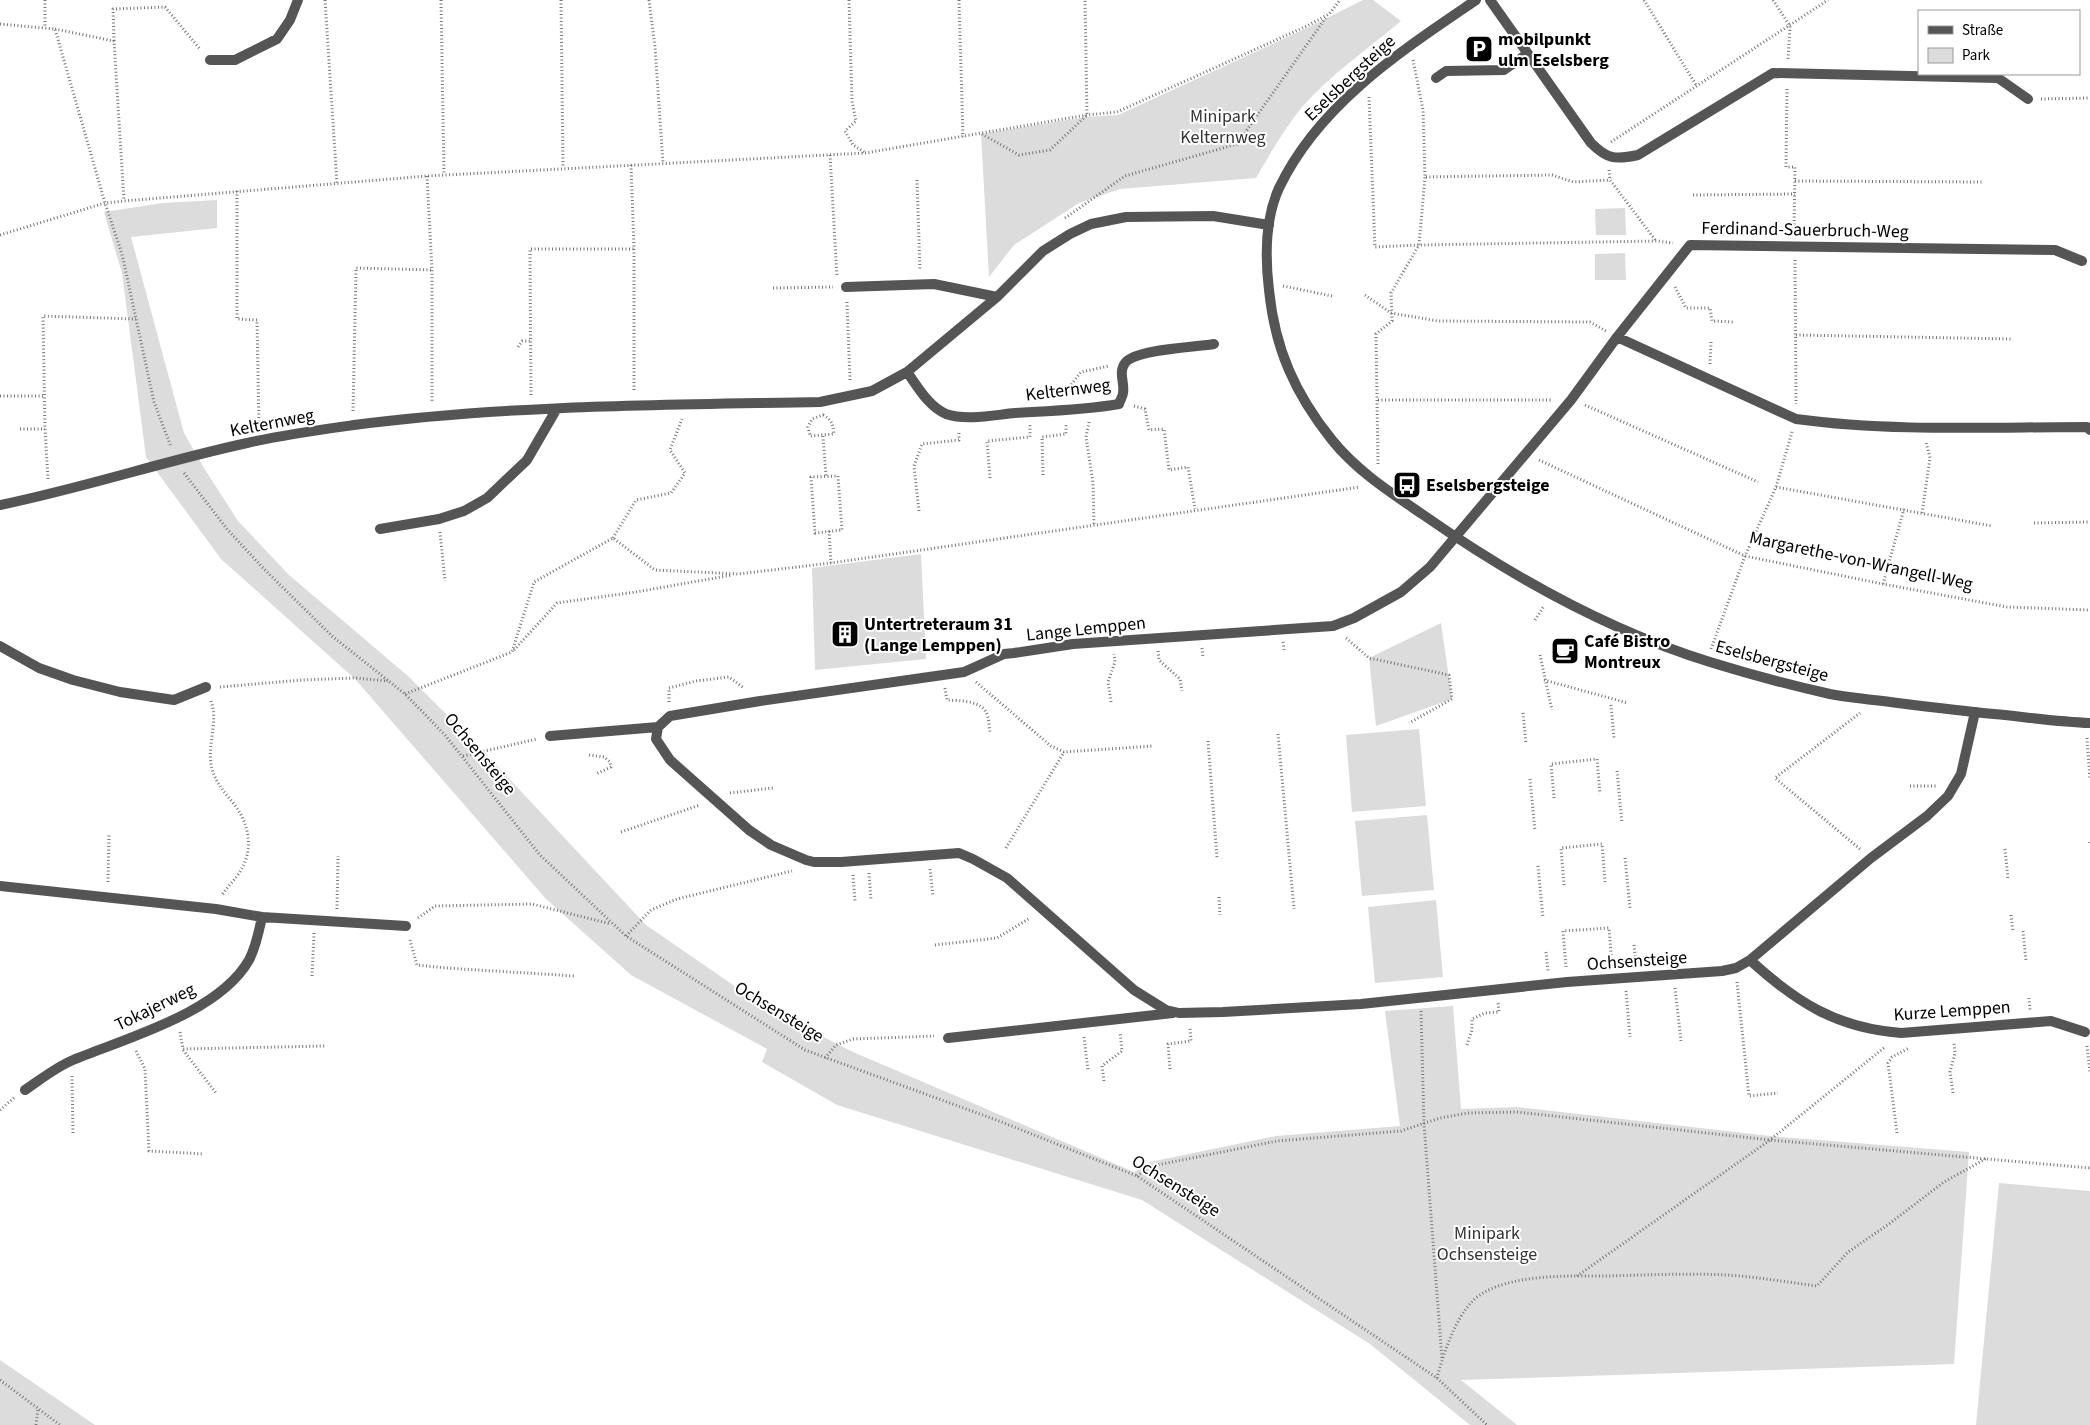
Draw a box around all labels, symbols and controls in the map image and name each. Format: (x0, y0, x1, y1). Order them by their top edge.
legend (1918, 10, 2080, 75)
text: Straße (1962, 20, 2003, 41)
place label: mobilpunkt ulm Eselsberg (1498, 27, 1609, 73)
street label: Eselsbergsteige (1299, 29, 1401, 127)
parking icon: mobilpunkt ulm Eselsberg (1464, 34, 1494, 64)
text: Park (1962, 45, 1991, 66)
park label: Minipark Kelternweg (1180, 104, 1266, 150)
street label: Ferdinand-Sauerbruch-Weg (1701, 216, 1909, 244)
street label: Kelternweg (1024, 372, 1112, 408)
street label: Kelternweg (228, 403, 316, 443)
bus stop icon: Eselsbergsteige (1392, 470, 1422, 500)
place label: Eselsbergsteige (1426, 473, 1550, 498)
street label: Margarethe-von-Wrangell-Weg (1747, 525, 1975, 597)
street label: Lange Lemppen (1025, 610, 1147, 648)
place label: Untertreteraum 31 (Lange Lemppen) (864, 612, 1013, 658)
building icon: Untertreteraum 31 (Lange Lemppen) (830, 619, 860, 649)
place label: Café Bistro Montreux (1584, 629, 1670, 675)
street label: Eselsbergsteige (1713, 634, 1831, 688)
cafe icon: Café Bistro Montreux (1550, 636, 1580, 666)
street label: Ochsensteige (438, 708, 522, 801)
street label: Ochsensteige (1586, 945, 1688, 977)
street label: Ochsensteige (730, 975, 829, 1049)
street label: Tokajerweg (111, 977, 199, 1037)
street label: Kurze Lemppen (1893, 994, 2011, 1028)
street label: Ochsensteige (1127, 1149, 1225, 1223)
park label: Minipark Ochsensteige (1437, 1221, 1537, 1267)

